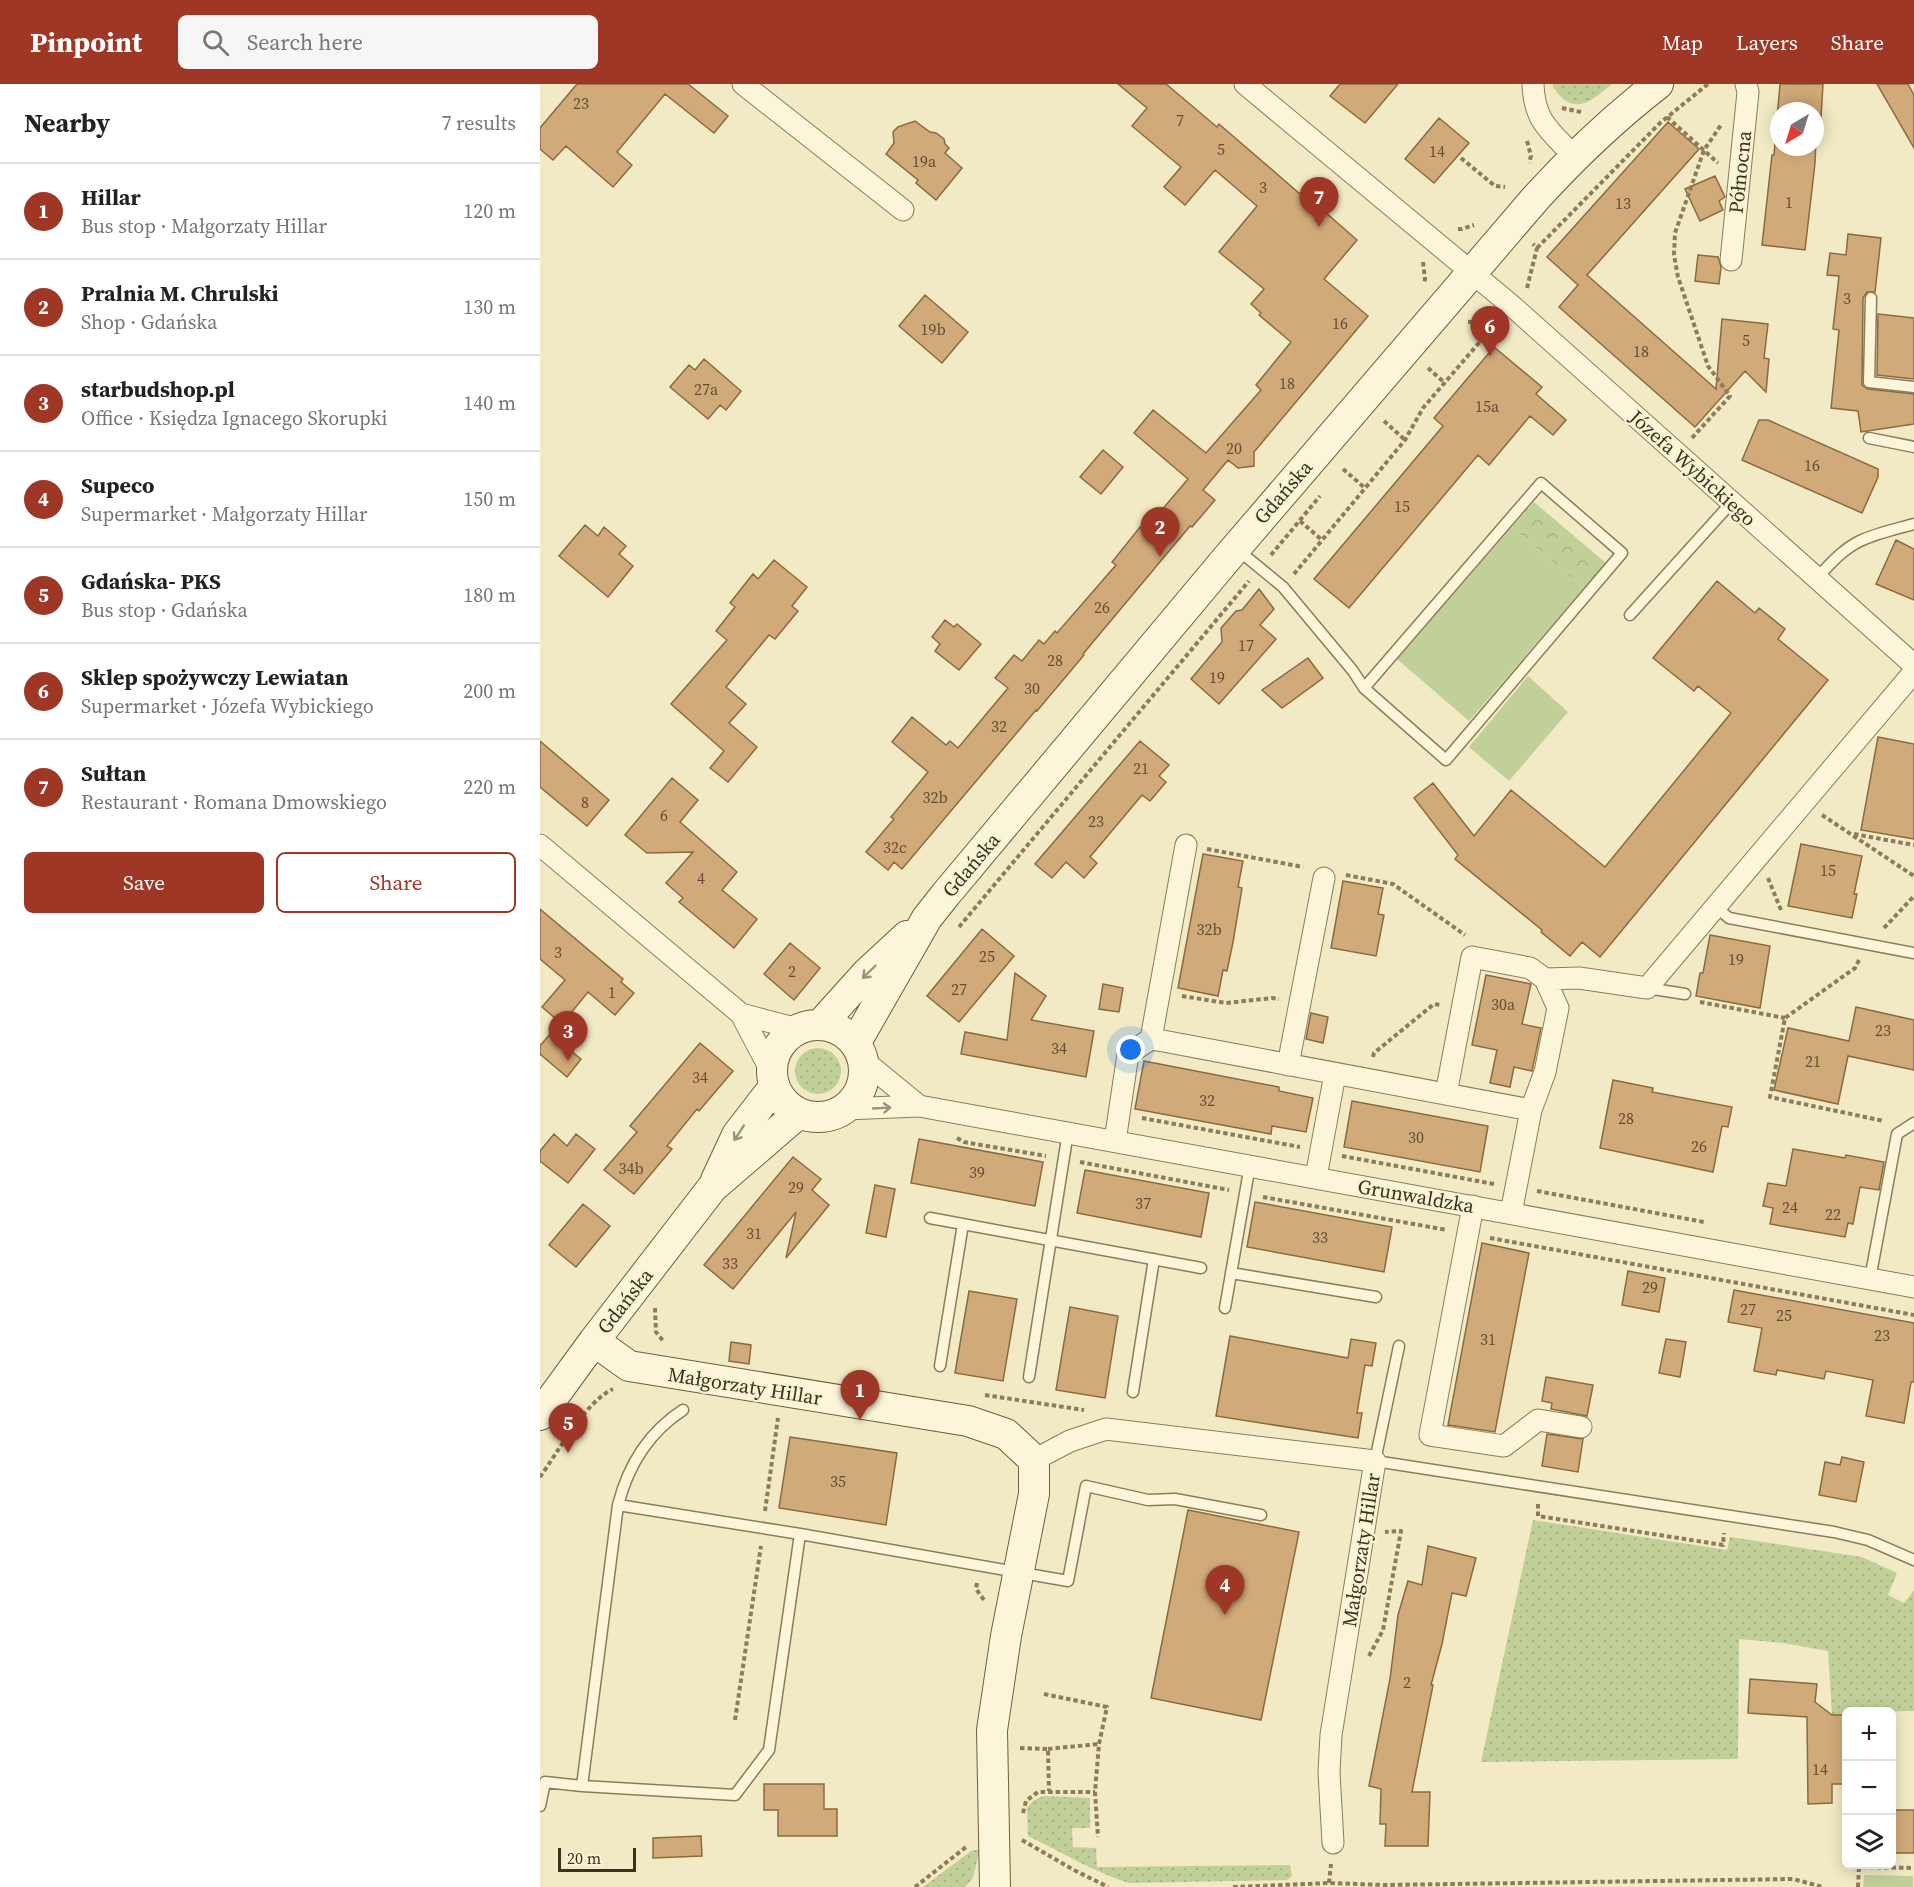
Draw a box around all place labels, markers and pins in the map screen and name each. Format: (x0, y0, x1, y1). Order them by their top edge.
pin: 7 (1300, 178, 1338, 227)
pin: 6 (1470, 306, 1510, 356)
pin: 2 (1140, 508, 1180, 557)
pin: 3 (549, 1012, 588, 1061)
pin: 1 (840, 1370, 880, 1420)
pin: 5 (549, 1404, 588, 1453)
pin: 4 (1206, 1566, 1244, 1615)

